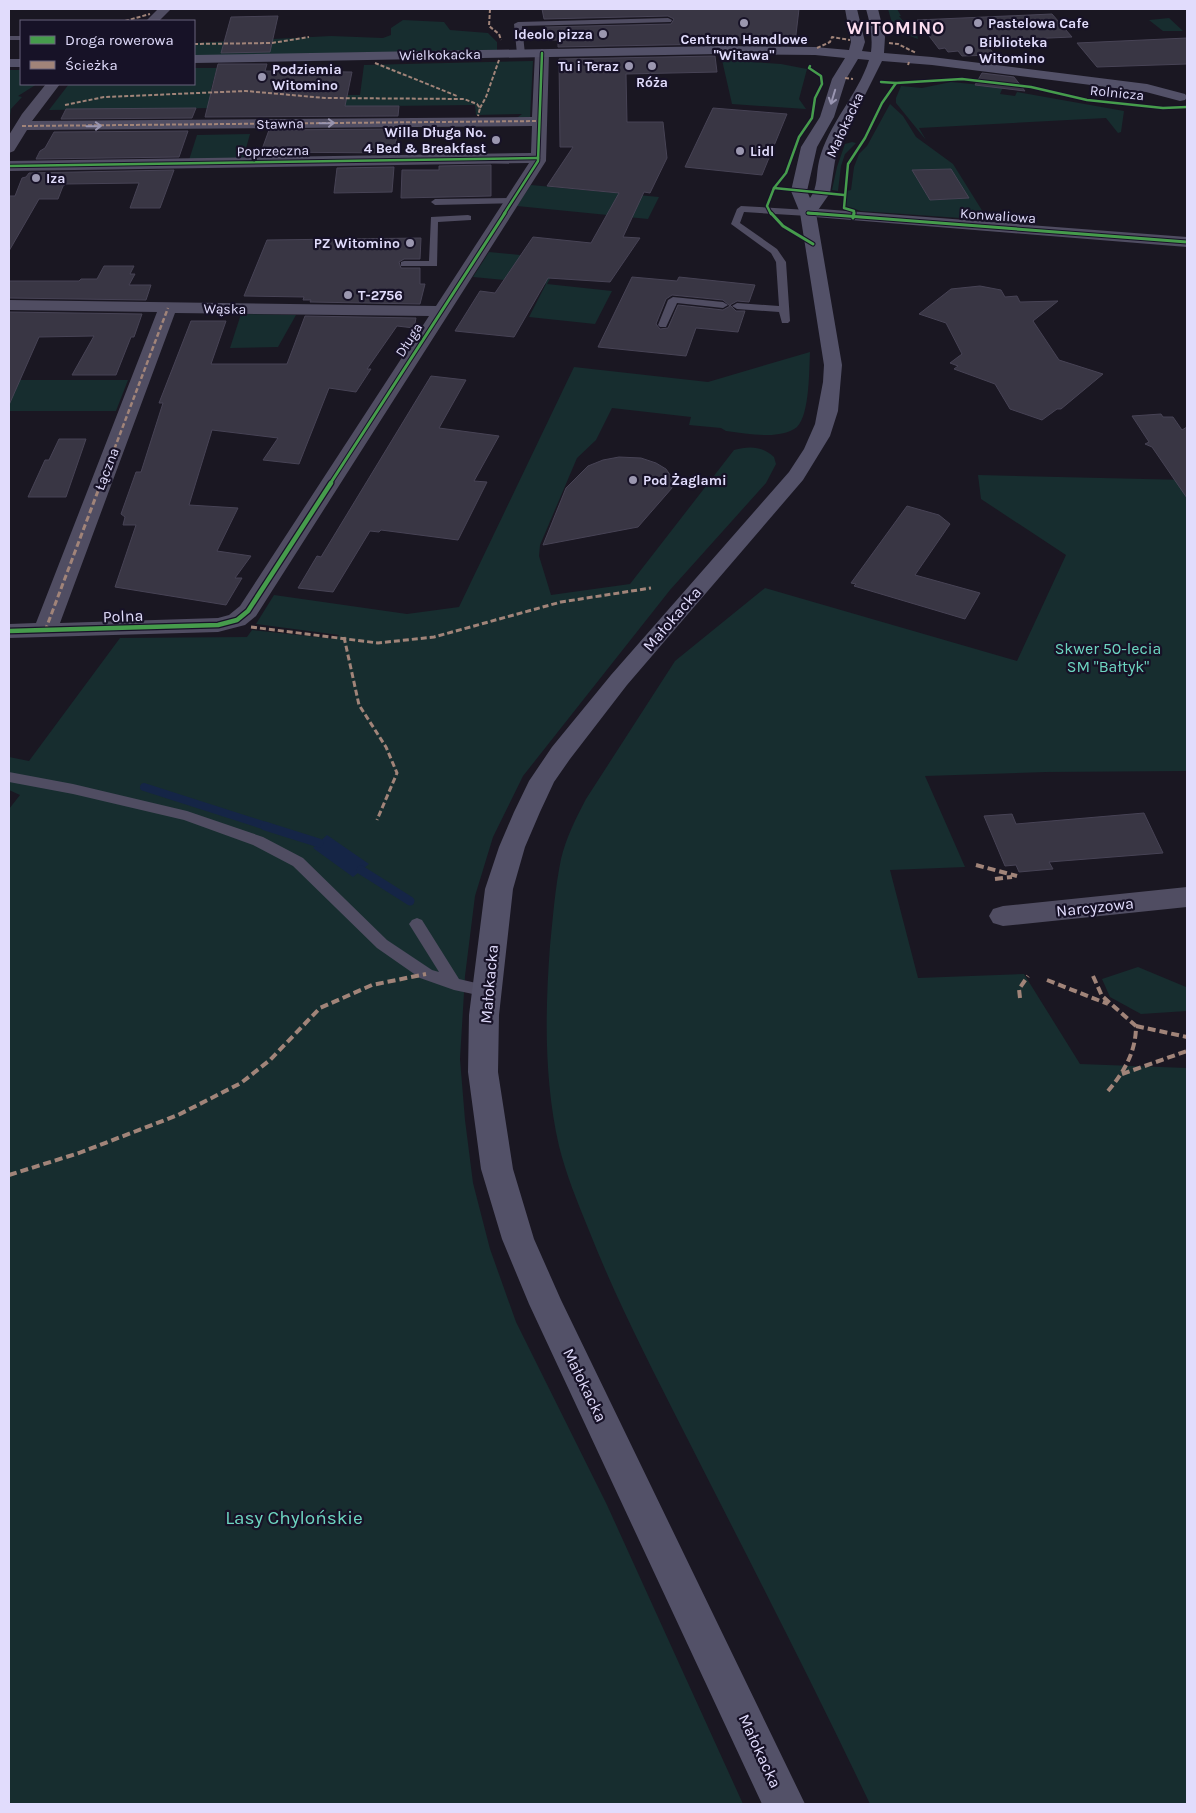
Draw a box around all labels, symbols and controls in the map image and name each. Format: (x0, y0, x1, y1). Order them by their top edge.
place label: Pastelowa Cafe (988, 15, 1089, 32)
marker: Centrum Handlowe "Witawa" (738, 17, 750, 29)
district label: WITOMINO (847, 17, 945, 39)
marker: Pastelowa Cafe (972, 17, 984, 29)
legend (20, 20, 195, 85)
place label: Ideolo pizza (514, 26, 593, 43)
marker: Ideolo pizza (597, 28, 609, 40)
text: Droga rowerowa (65, 31, 174, 49)
place label: Centrum Handlowe "Witawa" (680, 31, 808, 64)
place label: Biblioteka Witomino (979, 34, 1047, 67)
marker: Biblioteka Witomino (963, 44, 975, 56)
street label: Wielkokacka (399, 46, 481, 64)
text: Ścieżka (65, 56, 118, 74)
place label: Tu i Teraz (558, 58, 619, 75)
marker: Tu i Teraz (623, 60, 635, 72)
marker: Róża (646, 60, 658, 72)
place label: Podziemia Witomino (272, 61, 342, 94)
marker: Podziemia Witomino (256, 71, 268, 83)
place label: Róża (636, 74, 668, 91)
street label: Rolnicza (1089, 82, 1145, 104)
one-way arrow (828, 89, 838, 105)
street label: Małokacka (823, 90, 867, 160)
street label: Stawna (256, 115, 304, 133)
one-way arrow (318, 118, 334, 128)
one-way arrow (86, 121, 102, 131)
place label: Willa Długa No. 4 Bed & Breakfast (364, 124, 486, 157)
marker: Willa Długa No. 4 Bed & Breakfast (490, 134, 502, 146)
street label: Poprzeczna (237, 142, 309, 160)
place label: Lidl (750, 143, 774, 160)
marker: Lidl (734, 145, 746, 157)
place label: Iza (46, 170, 65, 187)
marker: Iza (30, 172, 42, 184)
street label: Konwaliowa (959, 205, 1037, 227)
place label: PZ Witomino (314, 235, 400, 252)
marker: PZ Witomino (404, 237, 416, 249)
place label: T-2756 (358, 287, 403, 304)
marker: T-2756 (342, 289, 354, 301)
street label: Wąska (203, 300, 247, 318)
street label: Długa (392, 320, 426, 360)
street label: Łączna (91, 445, 123, 493)
place label: Pod Żaglami (643, 472, 727, 489)
marker: Pod Żaglami (627, 474, 639, 486)
street label: Małokacka (639, 583, 705, 655)
street label: Polna (102, 606, 144, 626)
park label: Skwer 50-lecia SM "Bałtyk" (1055, 639, 1161, 676)
street label: Narcyzowa (1055, 893, 1135, 921)
street label: Małokacka (476, 944, 502, 1024)
street label: Małokacka (559, 1345, 611, 1425)
park label: Lasy Chylońskie (225, 1507, 363, 1529)
street label: Małokacka (735, 1711, 785, 1791)

